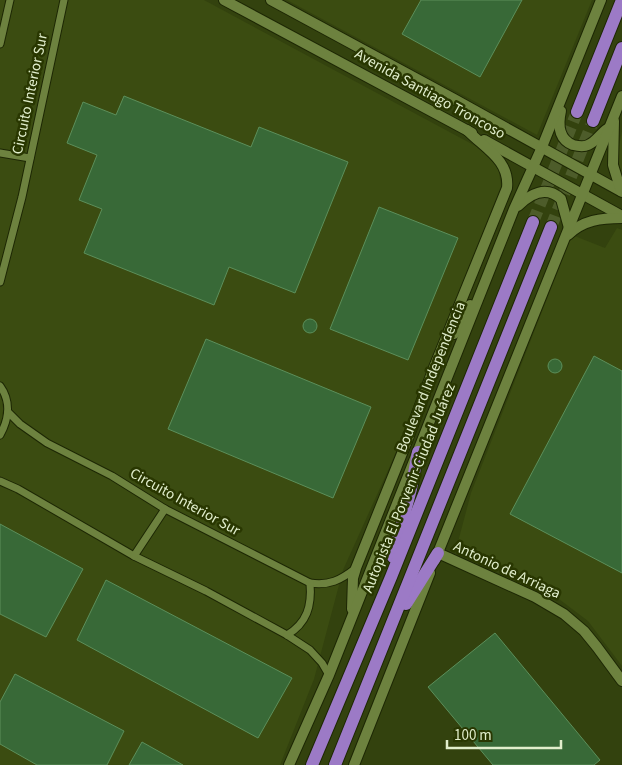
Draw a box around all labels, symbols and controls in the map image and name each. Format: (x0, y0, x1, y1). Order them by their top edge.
street label: Circuito Interior Sur (7, 31, 53, 156)
street label: Avenida Santiago Troncoso (351, 44, 509, 144)
street label: Boulevard Independencia (391, 298, 471, 456)
street label: Autopista El Porvenir-Ciudad Juárez (357, 380, 461, 596)
street label: Circuito Interior Sur (126, 463, 245, 541)
street label: Antonio de Arriaga (450, 536, 564, 604)
scale bar (447, 718, 561, 750)
text: 100 m (454, 725, 492, 746)

